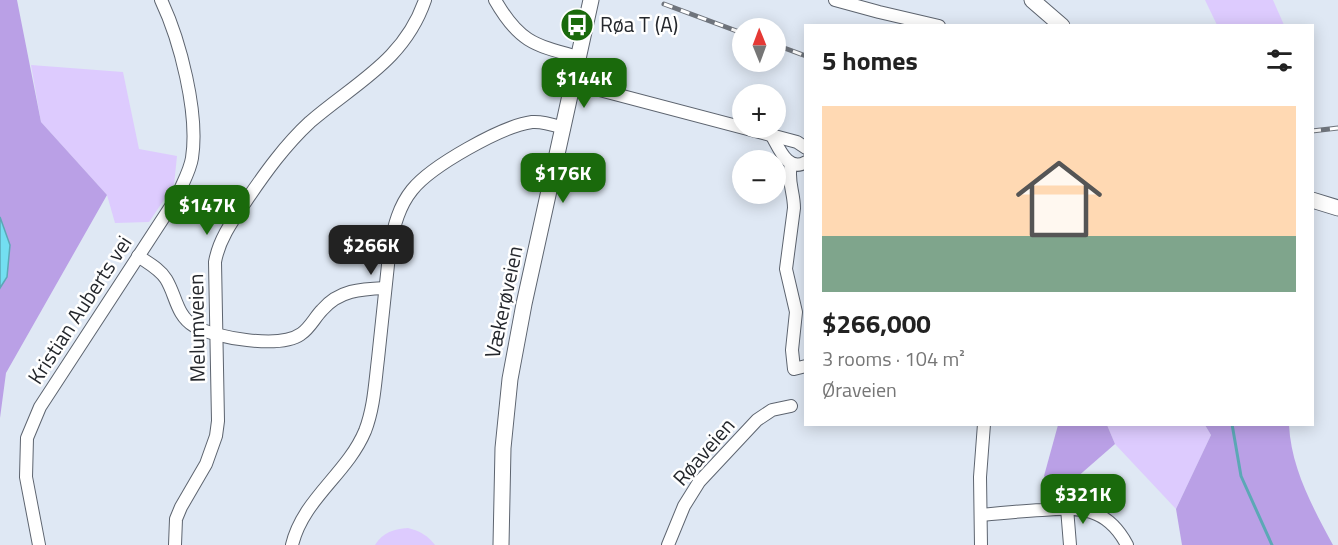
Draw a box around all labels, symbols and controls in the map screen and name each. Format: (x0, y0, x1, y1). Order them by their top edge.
bus stop icon: Røa T (A) (559, 7, 595, 43)
place label: Røa T (A) (600, 8, 678, 40)
north arrow (732, 18, 786, 72)
map controls (732, 18, 786, 204)
text: 5 homes (822, 41, 918, 80)
icon: filters (1263, 44, 1296, 77)
pin: $144K (542, 58, 626, 109)
text: $144K (556, 62, 612, 93)
button: + (732, 84, 786, 138)
icon: home (1005, 145, 1113, 253)
button: − (732, 150, 786, 204)
pin: $176K (521, 153, 605, 204)
text: $176K (535, 157, 591, 188)
pin: $147K (165, 185, 249, 236)
text: $147K (179, 189, 235, 220)
pin: $266K (329, 225, 413, 276)
street label: Kristian Auberts vei (19, 229, 139, 390)
text: $266K (343, 229, 399, 260)
street label: Vækerøveien (476, 243, 531, 361)
street label: Melumveien (179, 273, 213, 383)
text: $266,000 (822, 304, 931, 343)
text: 3 rooms · 104 m² (822, 343, 965, 374)
text: Øraveien (822, 374, 897, 405)
street label: Røaveien (665, 410, 742, 493)
pin: $321K (1041, 474, 1125, 525)
text: $321K (1055, 478, 1111, 509)

